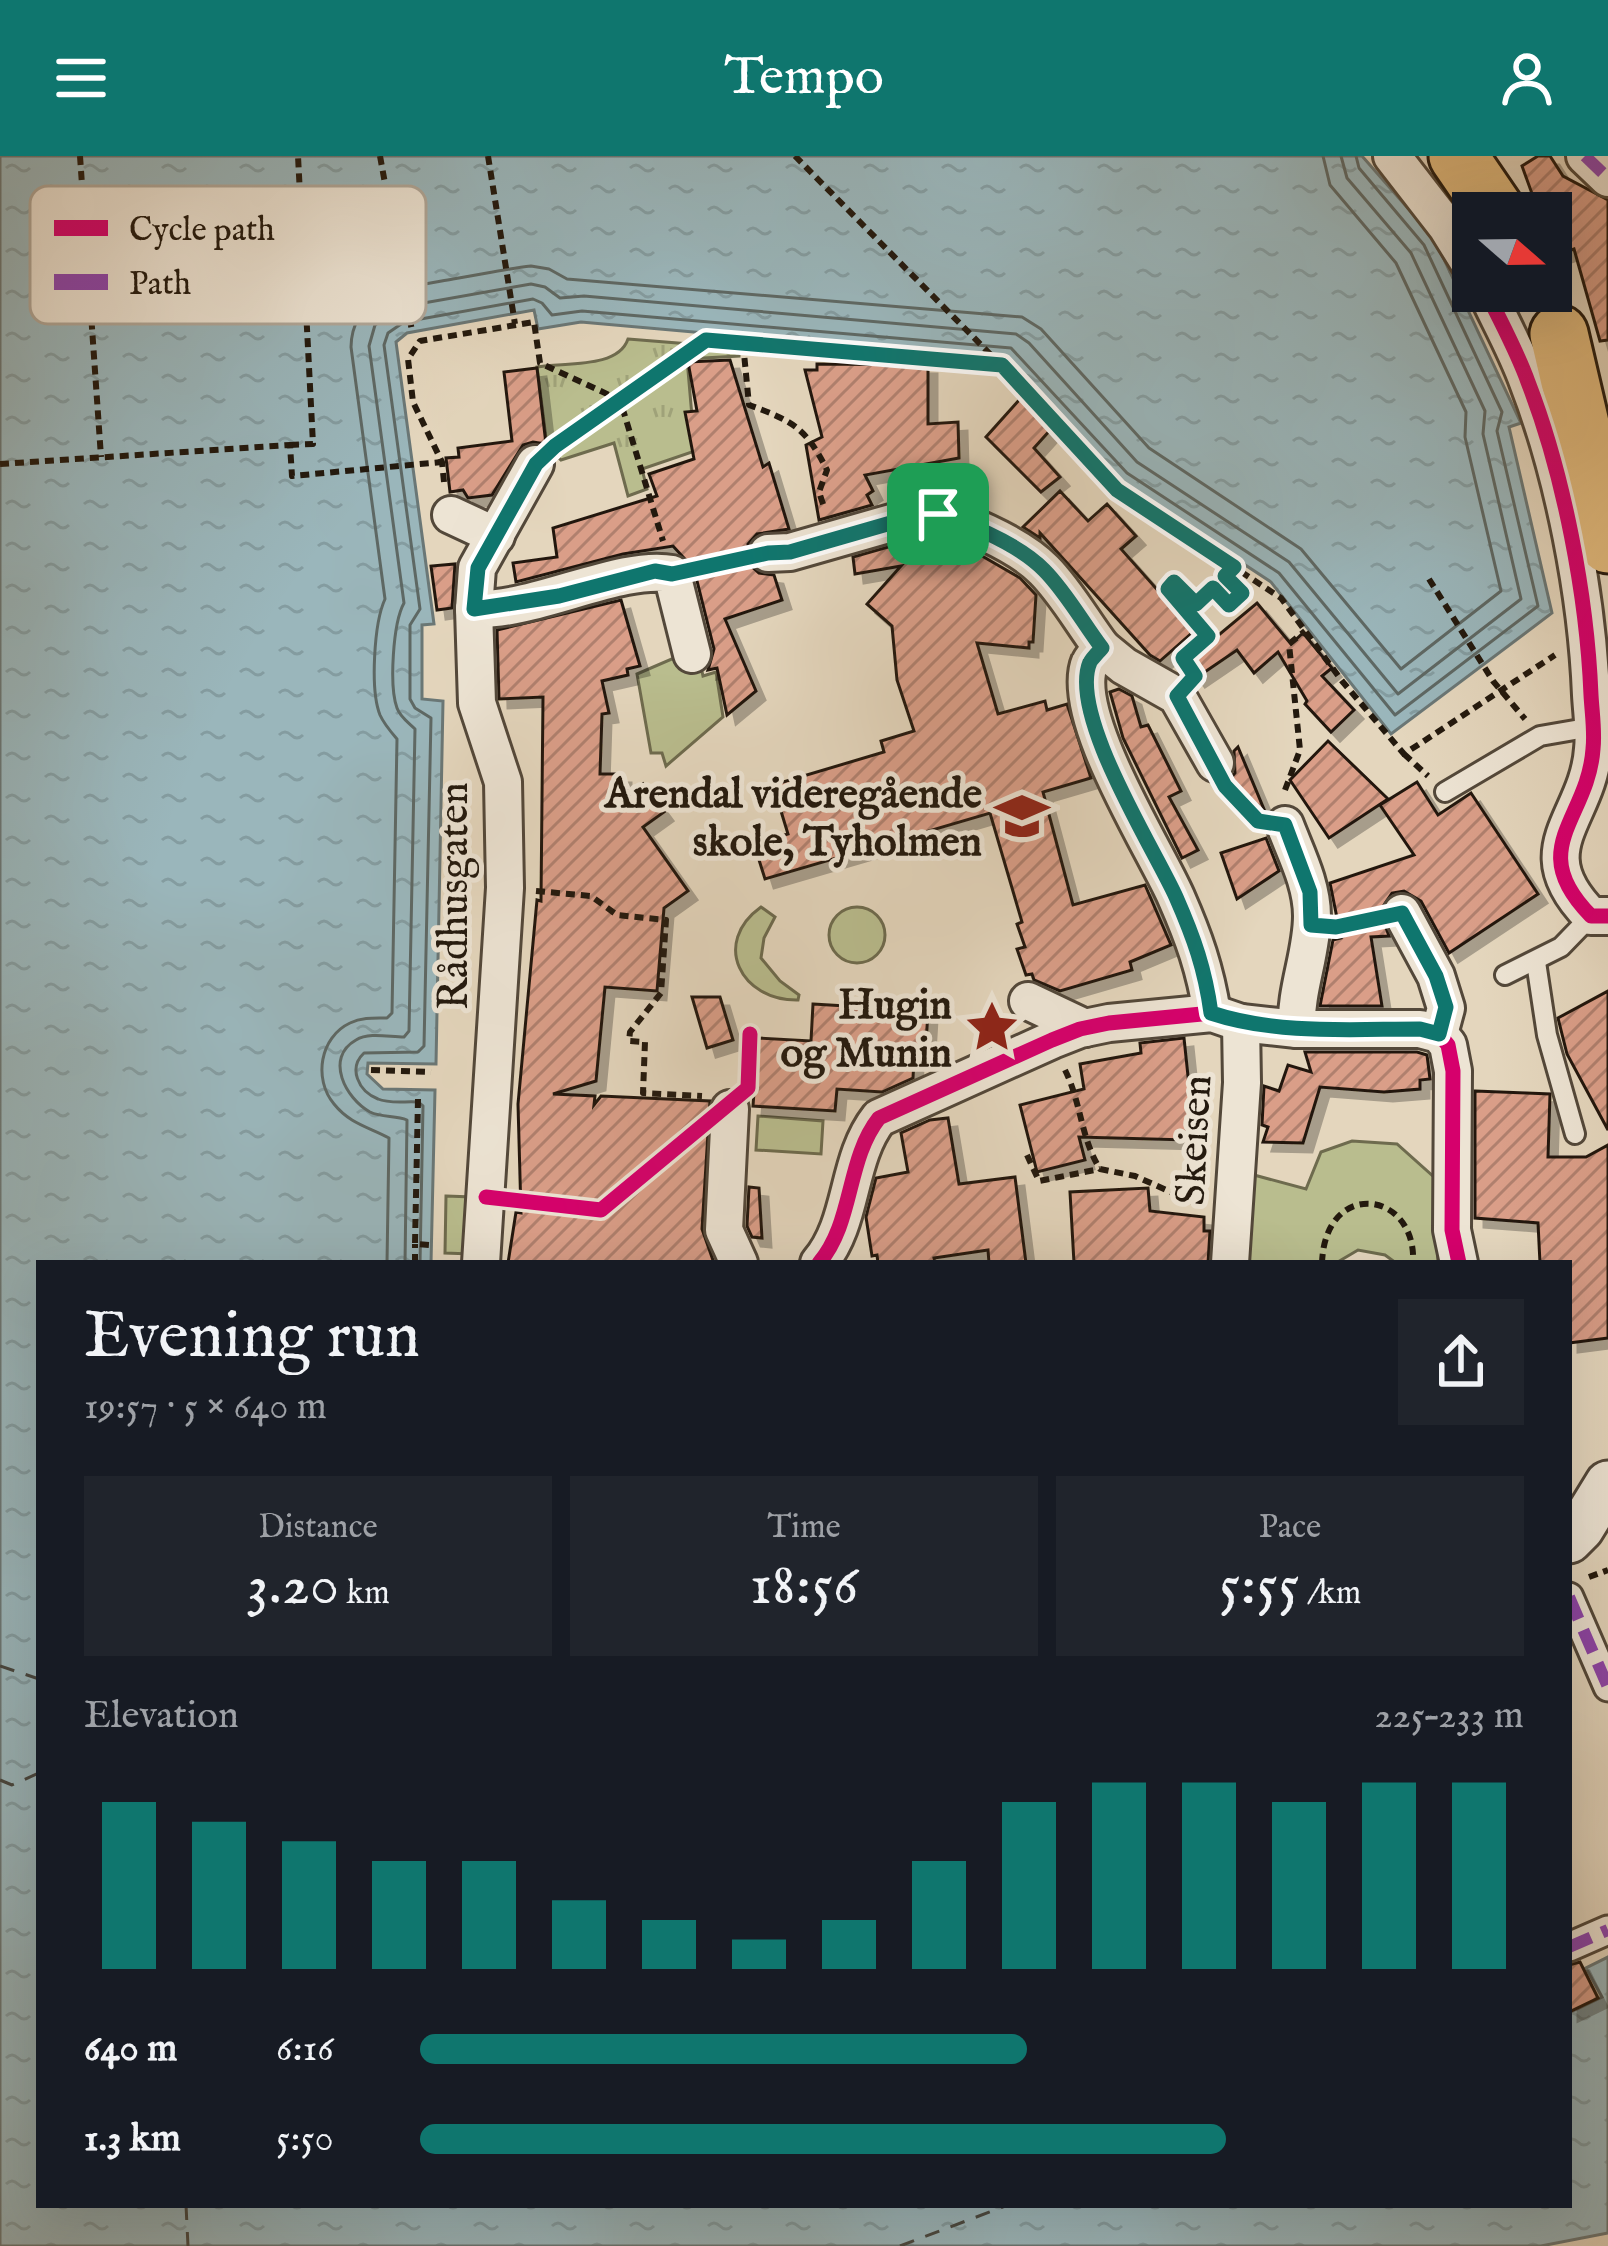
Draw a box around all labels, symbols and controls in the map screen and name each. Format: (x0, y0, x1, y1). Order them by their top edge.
text: Tempo (724, 44, 884, 113)
icon: menu (48, 45, 114, 111)
icon: person (1494, 45, 1560, 111)
legend (30, 186, 426, 324)
north arrow (1452, 192, 1572, 312)
map controls (1452, 192, 1572, 312)
text: Cycle path (129, 210, 275, 252)
text: Path (129, 264, 191, 306)
pin (887, 463, 989, 565)
icon: arrive (905, 481, 971, 547)
place label: Arendal videregående skole, Tyholmen (603, 769, 982, 870)
street label: Rådhusgaten (429, 782, 482, 1010)
school or university icon: Arendal videregående skole, Tyholmen (993, 787, 1051, 845)
place label: Hugin og Munin (781, 980, 952, 1081)
place icon: Hugin og Munin (963, 998, 1021, 1056)
street label: Skeisen (1166, 1074, 1225, 1207)
text: Evening run (84, 1296, 420, 1380)
button: share (1398, 1299, 1524, 1425)
text: 19:57 · 5 × 640 m (84, 1383, 327, 1432)
text: Distance (258, 1507, 378, 1549)
text: Time (767, 1507, 841, 1549)
text: Pace (1259, 1507, 1321, 1549)
text: 3.20 (246, 1549, 339, 1625)
text: 18:56 (750, 1549, 858, 1625)
text: 5:55 (1219, 1549, 1300, 1625)
text: km (339, 1573, 390, 1615)
text: /km (1300, 1573, 1361, 1615)
text: Elevation (84, 1692, 239, 1741)
text: 225–233 m (1374, 1692, 1524, 1741)
text: 640 m (84, 2025, 177, 2074)
text: 6:16 (276, 2025, 334, 2074)
text: 1.3 km (84, 2115, 181, 2164)
text: 5:50 (276, 2115, 334, 2164)

